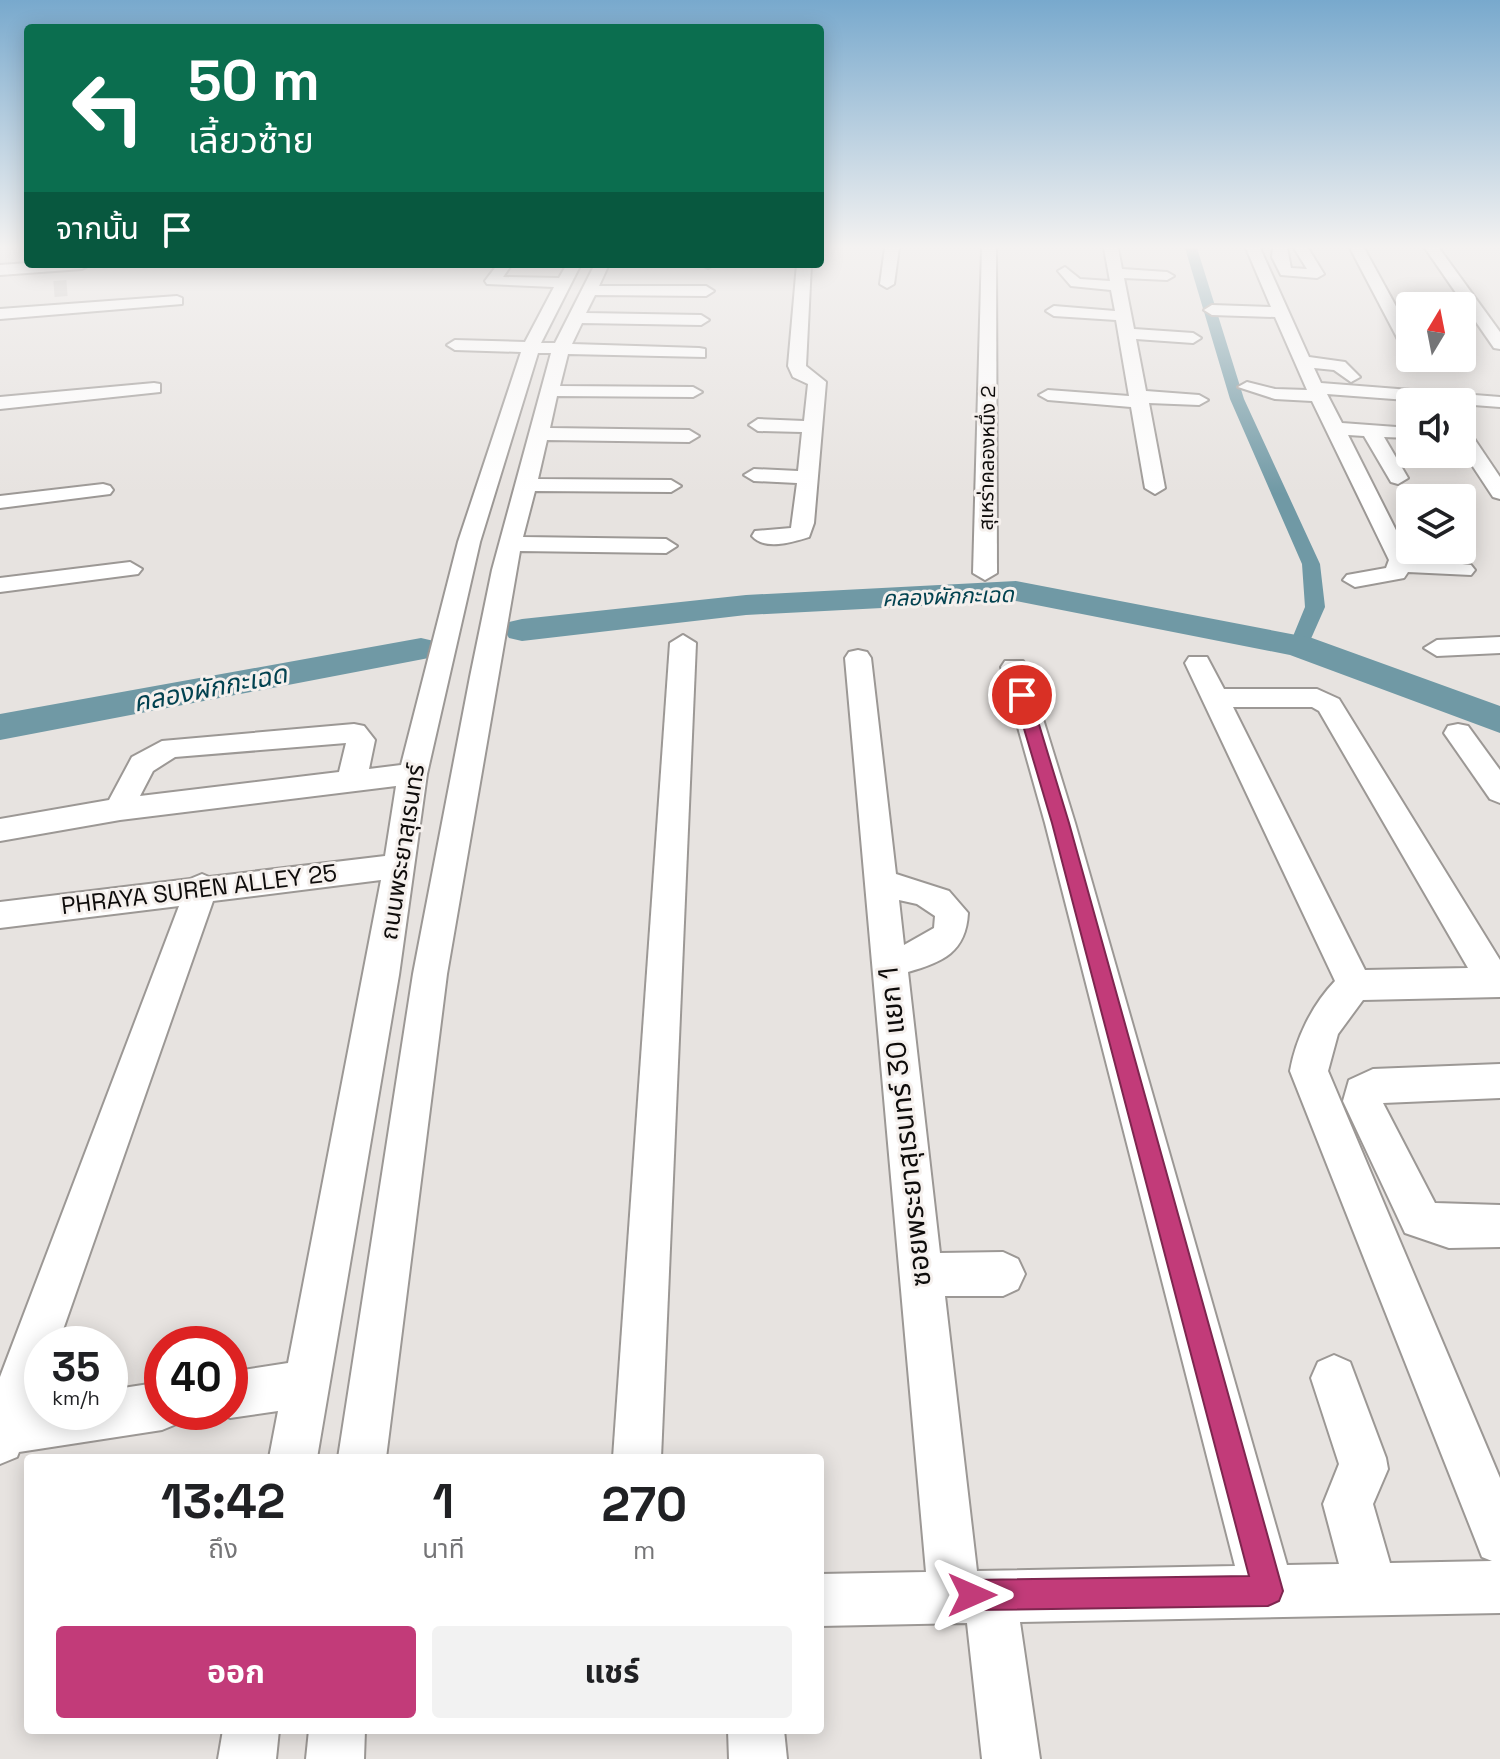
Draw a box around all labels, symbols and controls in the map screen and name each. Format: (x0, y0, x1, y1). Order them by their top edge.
text: 50 m (188, 45, 320, 116)
icon: left (56, 56, 160, 160)
text: เลี้ยวซ้าย (188, 118, 314, 164)
icon: arrive (155, 208, 199, 252)
text: จากนั้น (56, 209, 139, 248)
north arrow (1396, 292, 1476, 372)
map controls (1396, 292, 1476, 564)
street label: สุเหร่าคลองหนึ่ง 2 (972, 385, 1001, 531)
button: sound (1396, 388, 1476, 468)
button: layers (1396, 484, 1476, 564)
water label: คลองผักกะเฉด (882, 580, 1016, 612)
water label: คลองผักกะเฉด (130, 656, 291, 720)
pin (988, 661, 1056, 729)
icon: arrive (1000, 673, 1044, 717)
street label: ถนนพระยาสุเรนทร์ (373, 761, 431, 942)
street label: PHRAYA SUREN ALLEY 25 (59, 857, 339, 921)
street label: ซอยพระยาสุเรนทร์ 30 แยก 1 (869, 965, 939, 1289)
speed limit sign: 40 (144, 1326, 248, 1430)
text: 35 (52, 1342, 100, 1393)
text: km/h (52, 1385, 100, 1411)
text: 13:42 (161, 1471, 285, 1532)
text: 1 (432, 1471, 454, 1532)
text: 270 (601, 1474, 687, 1535)
text: ถึง (208, 1532, 238, 1566)
text: นาที (422, 1532, 465, 1566)
text: m (633, 1533, 655, 1567)
position arrow (930, 1553, 1014, 1637)
button: ออก (56, 1626, 416, 1718)
button: แชร์ (432, 1626, 792, 1718)

